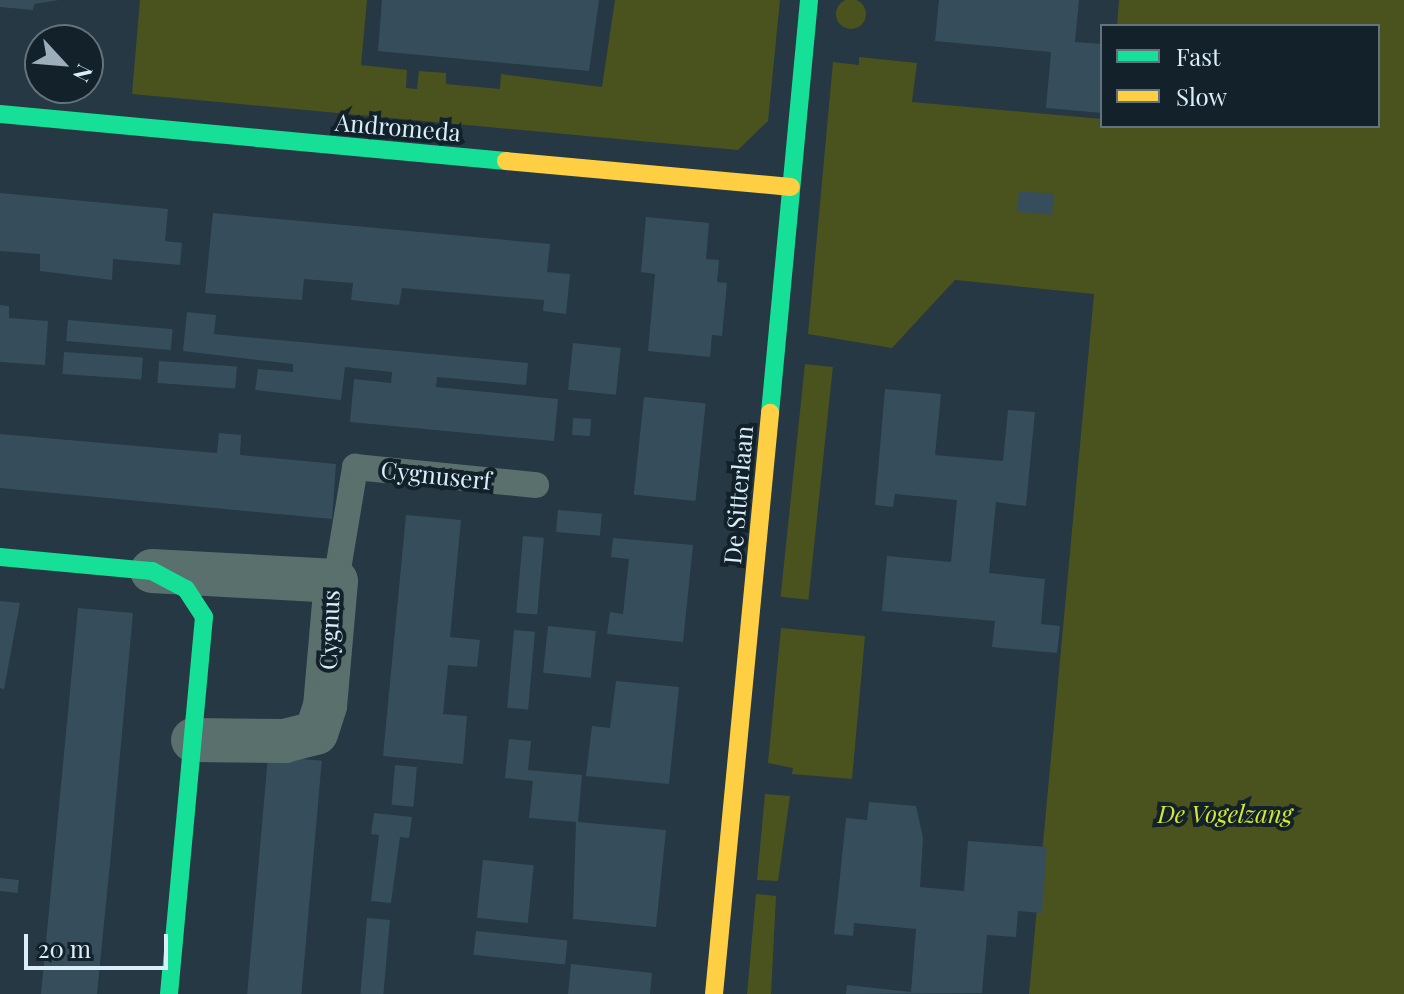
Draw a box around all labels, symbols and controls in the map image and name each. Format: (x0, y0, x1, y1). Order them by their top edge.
north arrow (24, 24, 104, 104)
legend (1100, 24, 1380, 128)
text: Fast (1176, 40, 1221, 72)
text: N (67, 60, 101, 87)
text: Slow (1176, 80, 1227, 112)
street label: Andromeda (334, 107, 462, 147)
street label: De Sitterlaan (718, 425, 758, 565)
street label: Cygnuserf (379, 455, 493, 495)
street label: Cygnus (313, 589, 345, 671)
park label: De Vogelzang (1157, 800, 1293, 828)
scale bar (28, 918, 172, 968)
text: 20 m (38, 932, 91, 964)

